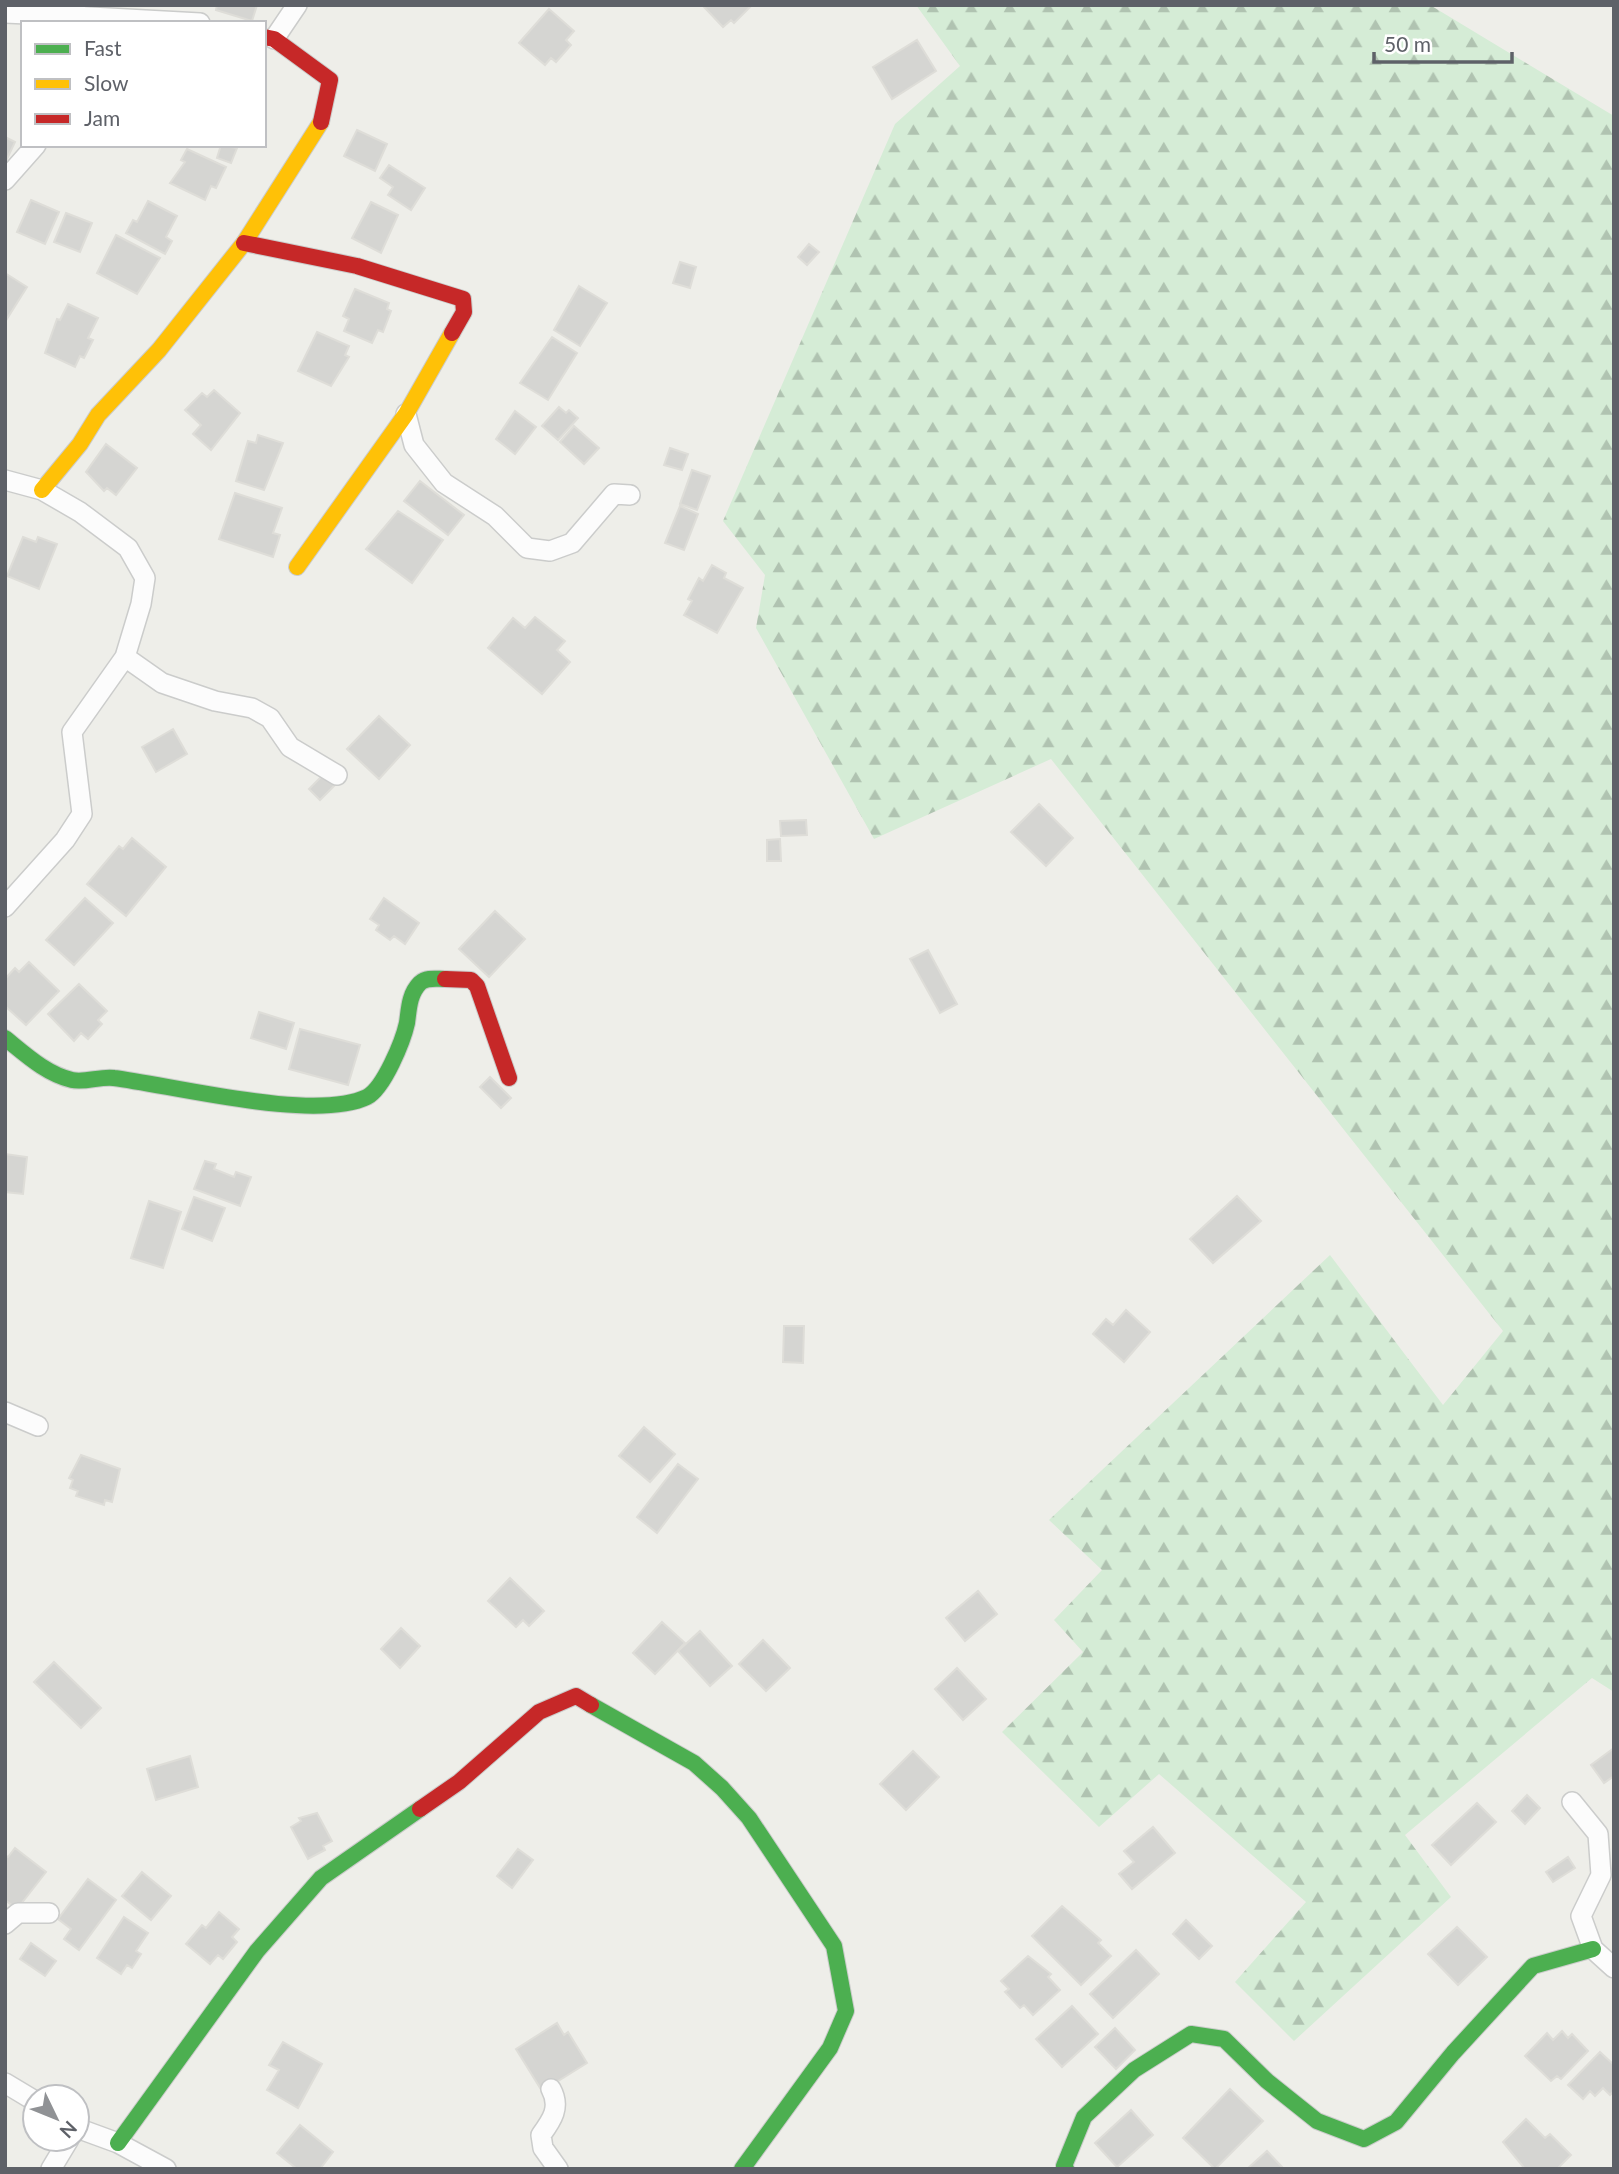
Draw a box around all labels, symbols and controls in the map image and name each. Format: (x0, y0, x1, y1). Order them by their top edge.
legend (21, 21, 266, 147)
scale bar (1374, 21, 1512, 65)
text: 50 m (1384, 31, 1431, 56)
text: Fast (84, 35, 122, 60)
text: Slow (84, 70, 129, 95)
text: Jam (84, 105, 120, 130)
north arrow (21, 2083, 91, 2153)
text: N (55, 2117, 82, 2143)

